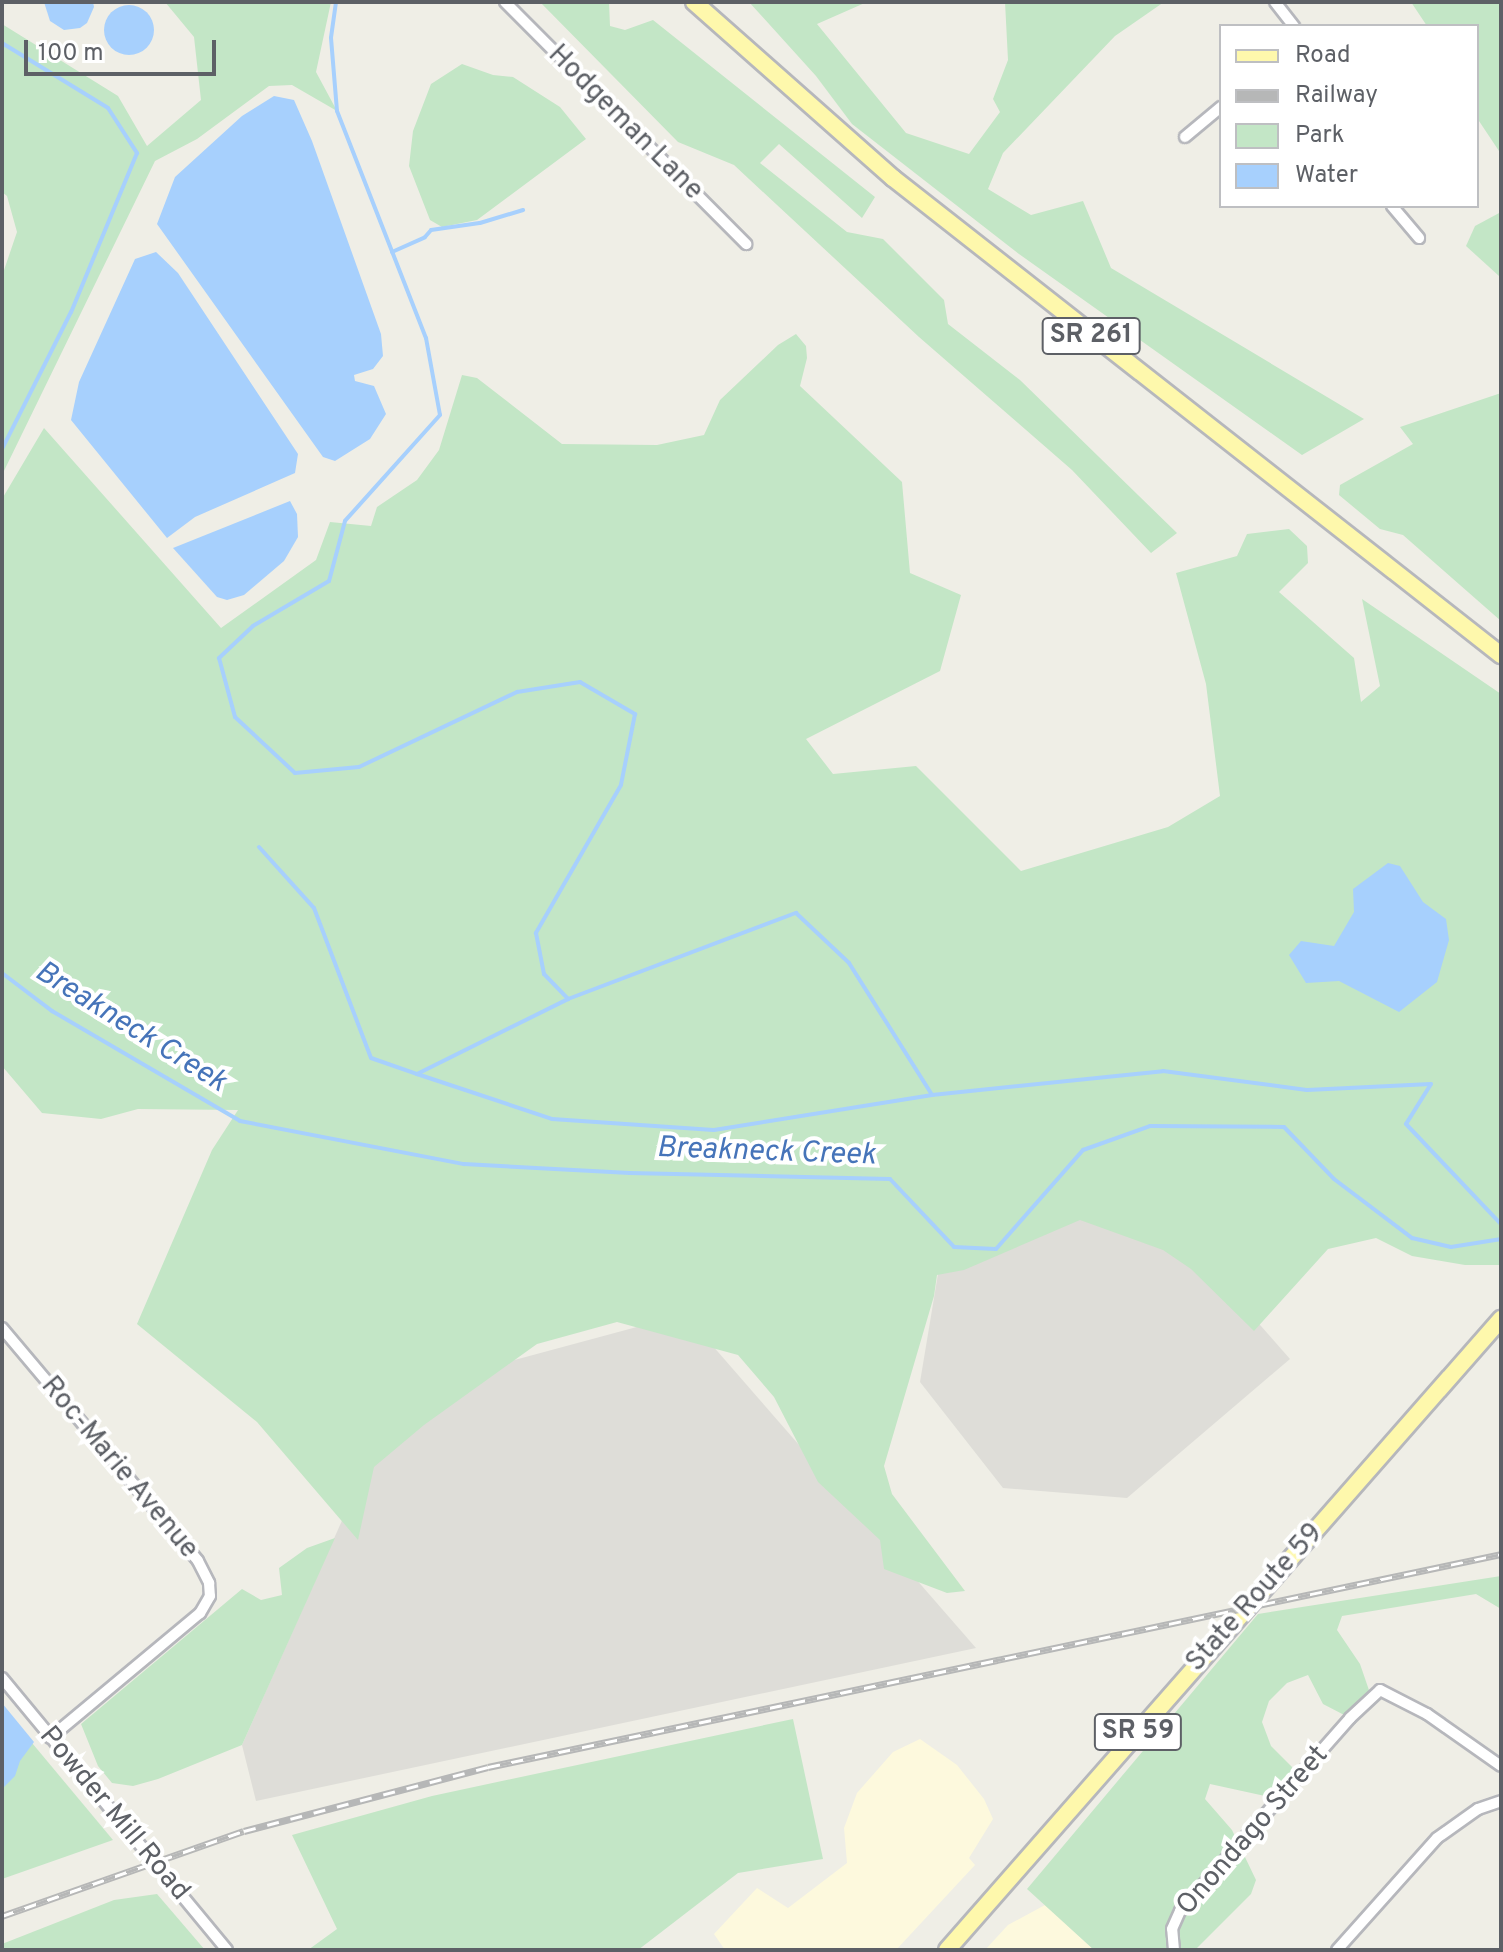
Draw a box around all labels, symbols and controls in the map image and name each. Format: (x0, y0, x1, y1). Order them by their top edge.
scale bar (28, 24, 220, 74)
legend (1219, 24, 1479, 208)
street label: Hodgeman Lane (540, 38, 710, 208)
text: 100 m (38, 39, 104, 69)
text: Road (1295, 41, 1351, 71)
text: Railway (1295, 81, 1378, 111)
text: Park (1295, 121, 1345, 151)
text: Water (1295, 161, 1358, 191)
road number: SR 261 (1041, 314, 1141, 358)
water label: Breakneck Creek (28, 955, 232, 1101)
water label: Breakneck Creek (656, 1131, 876, 1175)
street label: Roc-Marie Avenue (33, 1370, 205, 1566)
street label: State Route 59 (1180, 1517, 1330, 1679)
road number: SR 59 (1092, 1710, 1184, 1754)
street label: Powder Mill Road (31, 1720, 197, 1908)
street label: Onondago Street (1170, 1739, 1336, 1923)

